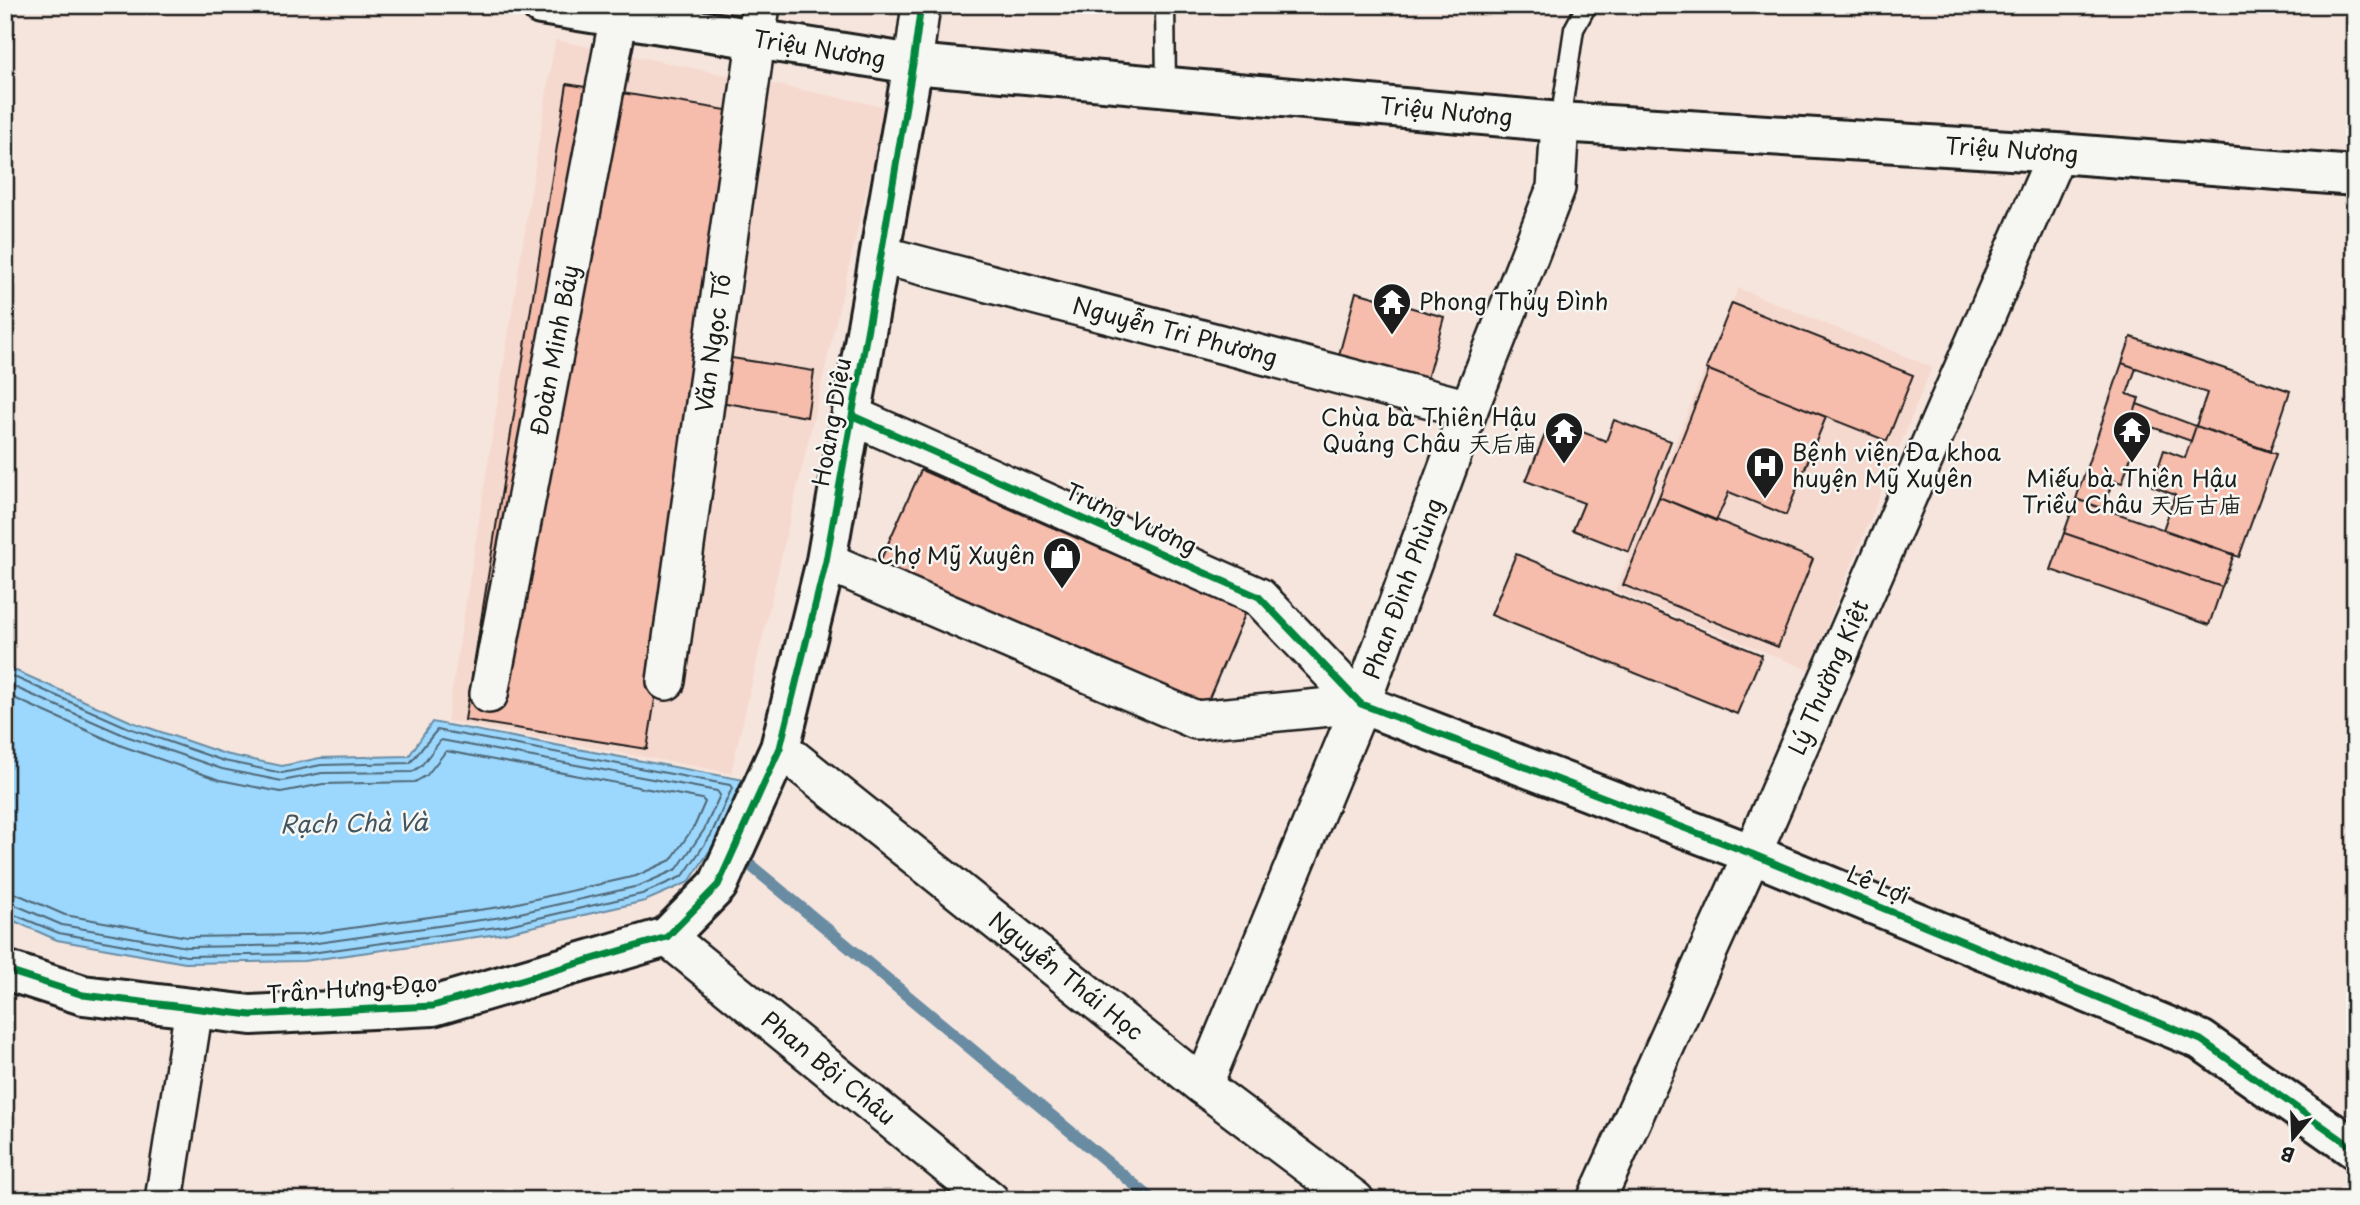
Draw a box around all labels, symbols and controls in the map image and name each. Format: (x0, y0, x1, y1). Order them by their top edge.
street label: Triệu Nương (751, 20, 888, 75)
street label: Triệu Nương (1378, 87, 1514, 134)
street label: Triệu Nương (1944, 127, 2080, 171)
street label: Đoàn Minh Bảy (520, 262, 587, 438)
street label: Văn Ngọc Tố (685, 270, 739, 415)
temple icon: Phong Thủy Đình (1371, 281, 1413, 336)
place label: Phong Thủy Đình (1419, 283, 1609, 318)
street label: Nguyễn Tri Phương (1069, 287, 1282, 374)
street label: Hoàng Diệu (802, 355, 859, 489)
place label: Chùa bà Thiên Hậu Quảng Châu 天后庙 (1321, 399, 1537, 460)
temple icon: Miếu bà Thiên Hậu Triều Châu 天后古庙 (2111, 409, 2153, 464)
temple icon: Chùa bà Thiên Hậu Quảng Châu 天后庙 (1543, 410, 1585, 465)
place label: Bệnh viện Đa khoa huyện Mỹ Xuyên (1792, 434, 2001, 495)
hospital icon: Bệnh viện Đa khoa huyện Mỹ Xuyên (1744, 445, 1786, 500)
place label: Miếu bà Thiên Hậu Triều Châu 天后古庙 (2022, 460, 2242, 521)
street label: Trưng Vương (1060, 473, 1203, 562)
street label: Phan Đình Phùng (1353, 493, 1451, 684)
shop icon: Chợ Mỹ Xuyên (1041, 535, 1083, 590)
place label: Chợ Mỹ Xuyên (876, 537, 1035, 572)
street label: Lý Thường Kiệt (1778, 594, 1877, 760)
water label: Rạch Chà Và (280, 803, 430, 841)
street label: Lê Lợi (1842, 855, 1915, 912)
street label: Nguyễn Thái Học (982, 902, 1152, 1048)
street label: Trần Hưng Đạo (265, 964, 438, 1011)
street label: Phan Bội Châu (755, 1002, 904, 1133)
north arrow (2258, 1104, 2328, 1174)
text: B (2276, 1140, 2298, 1170)

